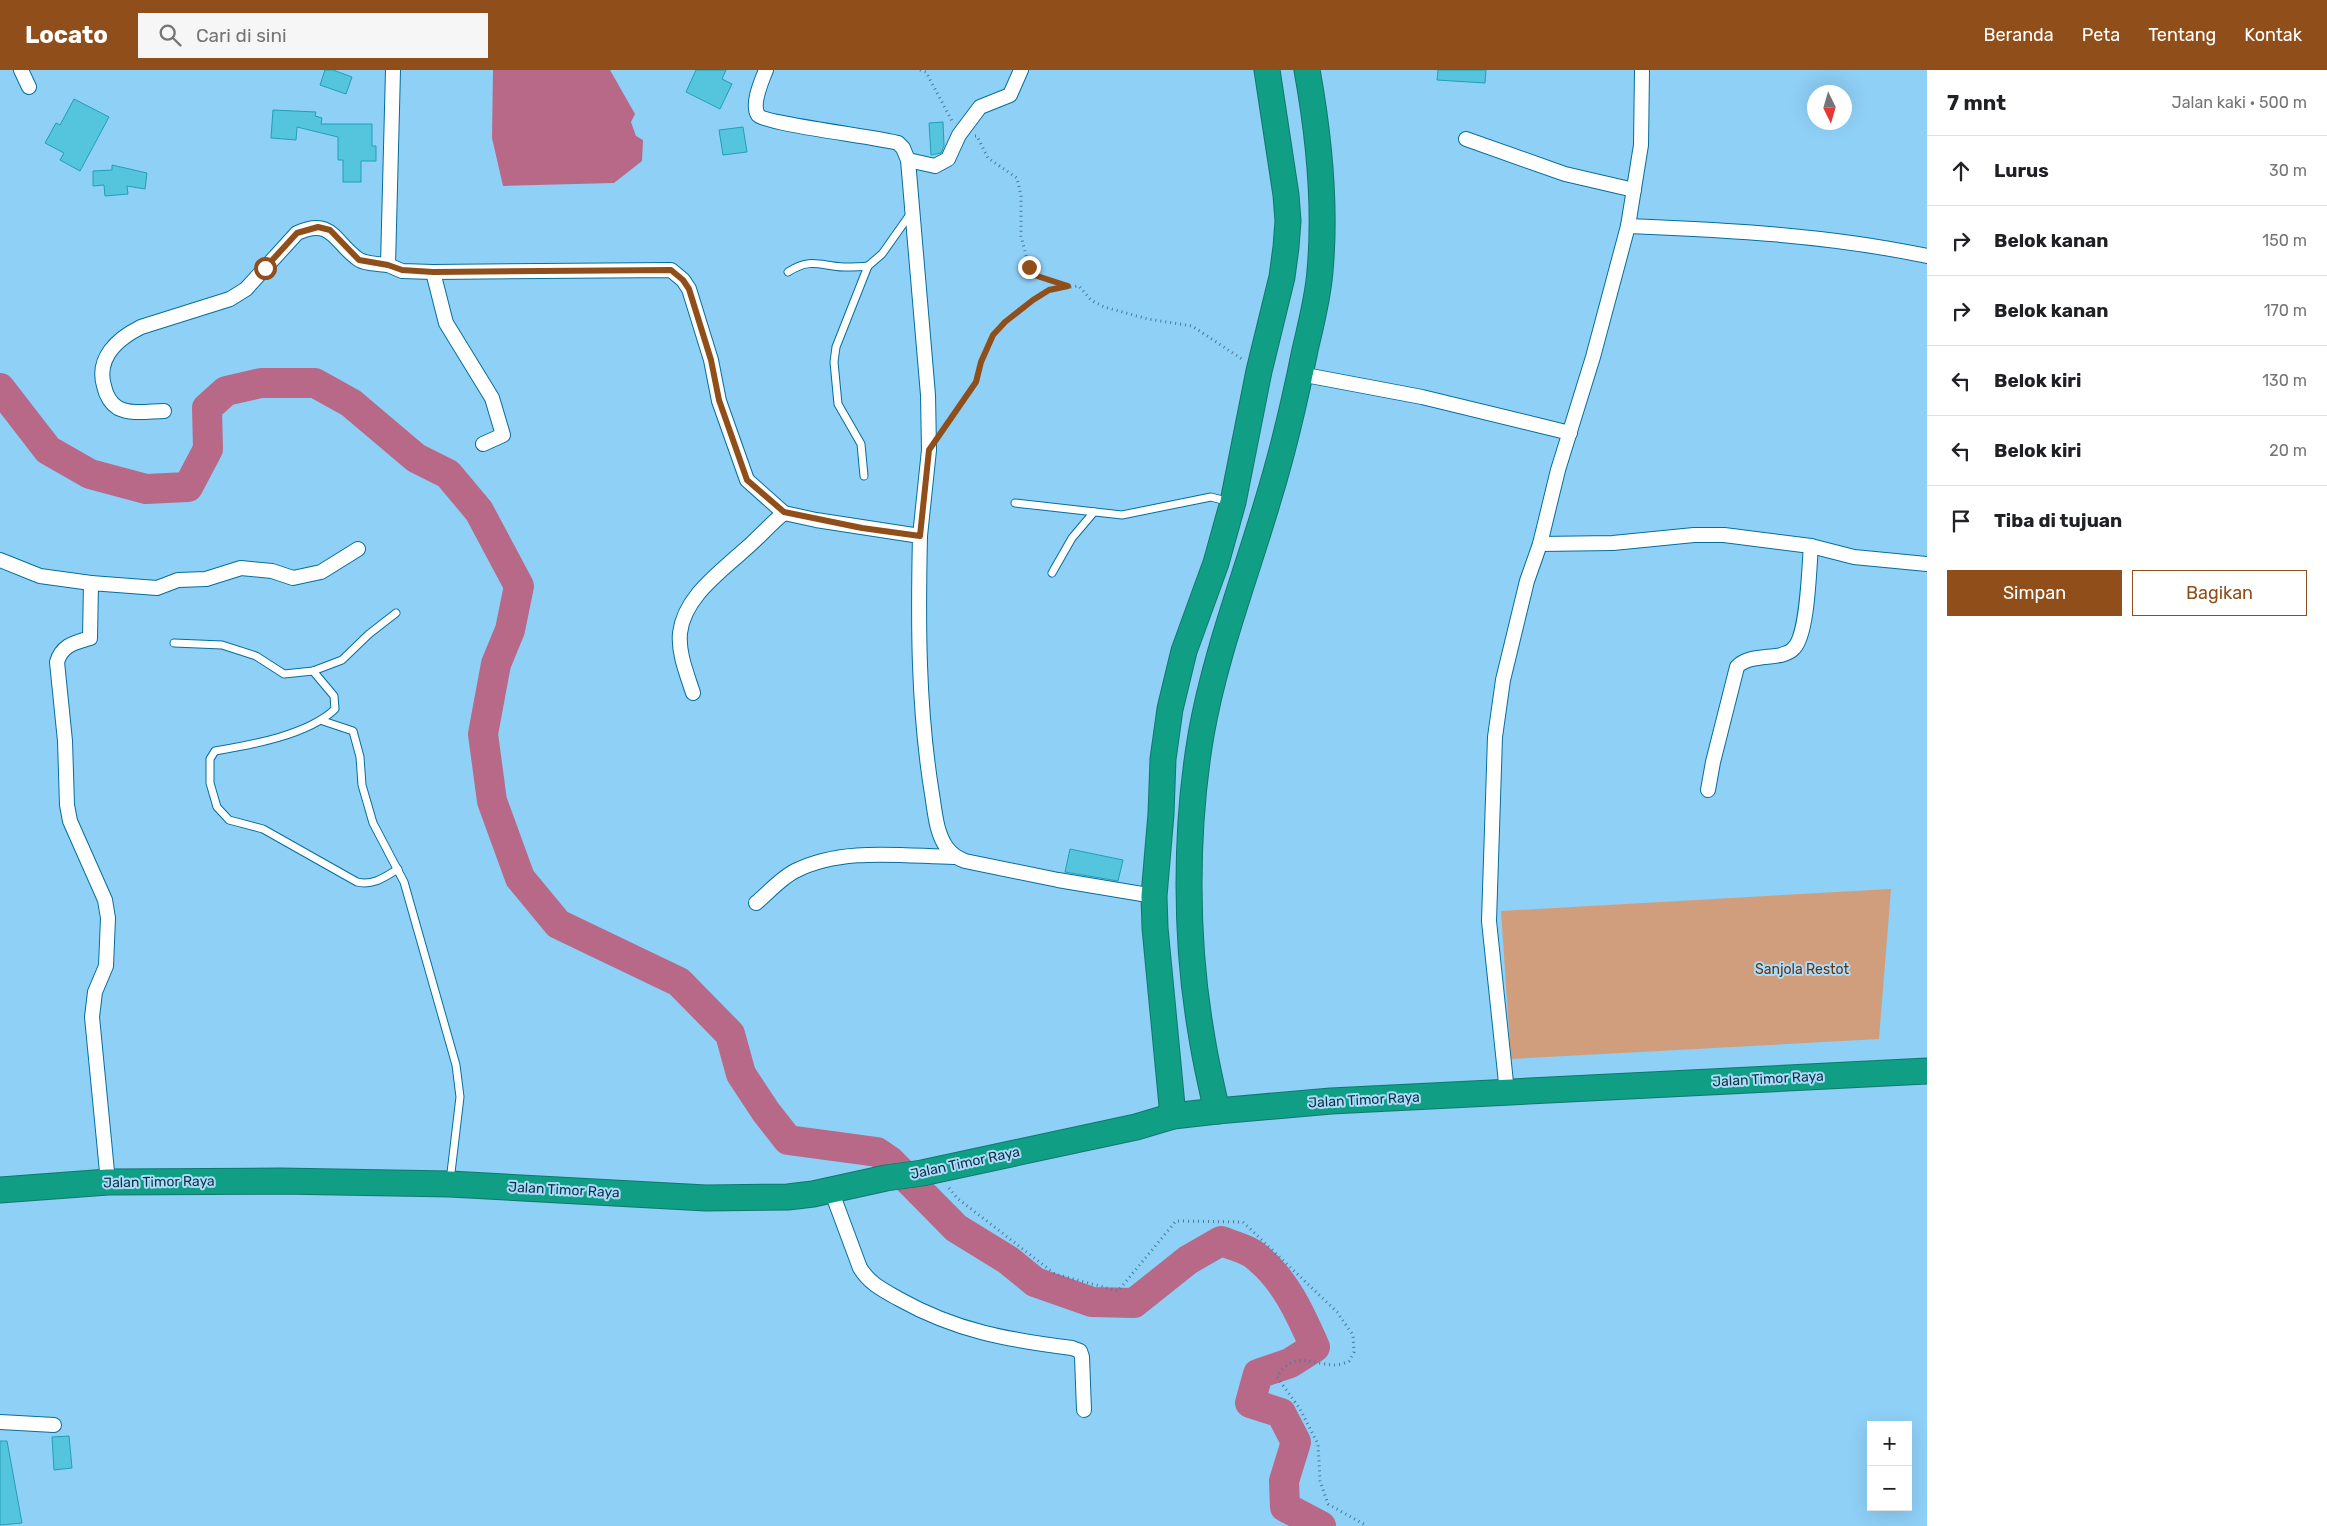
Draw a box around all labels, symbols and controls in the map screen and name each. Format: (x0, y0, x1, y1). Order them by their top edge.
search box (138, 13, 488, 58)
text: Locato (25, 21, 108, 49)
icon: search (156, 21, 184, 49)
text: Cari di sini (196, 24, 287, 47)
text: Beranda (1983, 24, 2054, 46)
text: Peta (2082, 24, 2120, 46)
text: Tentang (2148, 24, 2216, 46)
text: Kontak (2244, 24, 2302, 46)
north arrow (1807, 85, 1852, 130)
text: 7 mnt (1947, 90, 2006, 115)
text: Jalan kaki · 500 m (2172, 93, 2307, 112)
icon: ahead (1947, 157, 1975, 185)
text: Lurus (1994, 159, 2049, 182)
text: 30 m (2269, 161, 2307, 180)
icon: right (1947, 227, 1975, 255)
text: Belok kanan (1994, 229, 2109, 252)
text: 150 m (2262, 231, 2307, 250)
route end (1018, 256, 1041, 279)
route start (254, 257, 277, 280)
icon: right (1947, 297, 1975, 325)
text: Belok kanan (1994, 299, 2109, 322)
text: 170 m (2264, 301, 2307, 320)
icon: left (1947, 367, 1975, 395)
text: Belok kiri (1994, 369, 2081, 392)
text: 130 m (2262, 371, 2307, 390)
icon: left (1947, 437, 1975, 465)
text: Belok kiri (1994, 439, 2081, 462)
text: 20 m (2269, 441, 2307, 460)
icon: arrive (1947, 507, 1975, 535)
text: Tiba di tujuan (1994, 509, 2122, 532)
button: Simpan (1947, 570, 2122, 616)
button: Bagikan (2132, 570, 2307, 616)
park label: Sanjola Restot (1755, 961, 1850, 978)
street label: Jalan Timor Raya (1712, 1068, 1824, 1090)
street label: Jalan Timor Raya (1308, 1089, 1420, 1111)
street label: Jalan Timor Raya (909, 1143, 1021, 1183)
street label: Jalan Timor Raya (103, 1173, 215, 1191)
street label: Jalan Timor Raya (508, 1179, 620, 1201)
map controls (1867, 1421, 1912, 1511)
button: + (1867, 1421, 1912, 1466)
button: − (1867, 1466, 1912, 1511)

